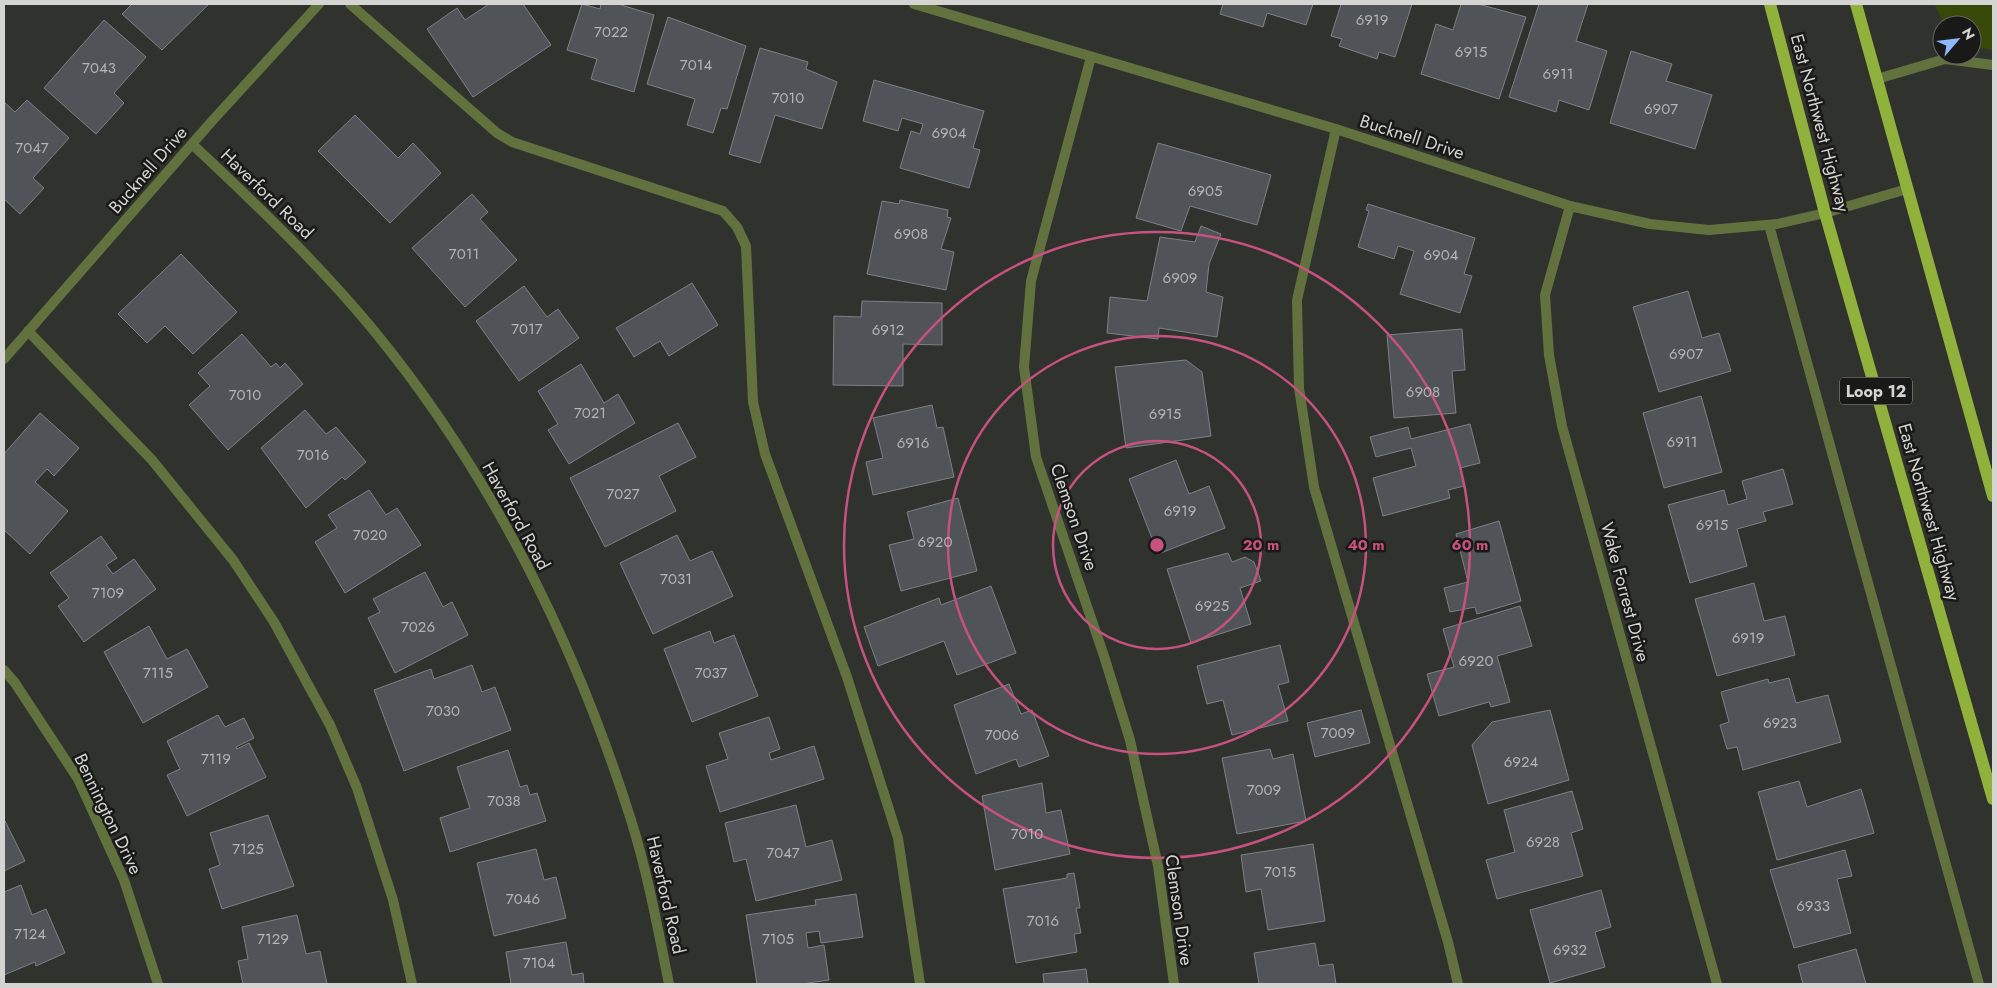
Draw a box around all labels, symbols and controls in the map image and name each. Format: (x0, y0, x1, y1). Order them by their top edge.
house number: 6919 (1356, 9, 1388, 31)
north arrow (1932, 15, 1982, 65)
house number: 7022 (594, 21, 628, 43)
text: N (1957, 24, 1980, 44)
street label: East Northwest Highway (1784, 31, 1856, 215)
house number: 6915 (1455, 41, 1487, 63)
house number: 7014 (680, 54, 712, 76)
house number: 7043 (82, 57, 116, 79)
house number: 6911 (1543, 63, 1573, 85)
house number: 7010 (772, 87, 804, 109)
house number: 6907 (1644, 98, 1678, 120)
street label: Bucknell Drive (1356, 108, 1468, 166)
street label: Bucknell Drive (103, 121, 193, 219)
house number: 6904 (931, 122, 967, 144)
house number: 7047 (15, 137, 49, 159)
street label: Haverford Road (215, 143, 319, 245)
house number: 6905 (1188, 180, 1222, 202)
house number: 6908 (894, 223, 928, 245)
house number: 7011 (449, 243, 479, 265)
house number: 6904 (1423, 244, 1459, 266)
house number: 6909 (1163, 267, 1197, 289)
house number: 7017 (511, 318, 543, 340)
house number: 6912 (872, 319, 904, 341)
house number: 6907 (1669, 343, 1703, 365)
road number: Loop 12 (1840, 378, 1912, 404)
house number: 6908 (1406, 381, 1440, 403)
house number: 7010 (229, 384, 261, 406)
house number: 7021 (574, 402, 606, 424)
house number: 6915 (1149, 403, 1181, 425)
street label: East Northwest Highway (1891, 420, 1967, 604)
house number: 6911 (1667, 431, 1697, 453)
house number: 6916 (897, 432, 929, 454)
house number: 7016 (297, 444, 329, 466)
street label: Haverford Road (475, 457, 557, 575)
street label: Clemson Drive (1044, 460, 1104, 574)
house number: 7027 (606, 483, 640, 505)
house number: 6919 (1164, 500, 1196, 522)
house number: 6915 (1696, 514, 1728, 536)
street label: Wake Forrest Drive (1594, 519, 1656, 665)
house number: 7020 (353, 524, 387, 546)
house number: 6920 (918, 531, 952, 553)
text: 20 m (1243, 534, 1279, 556)
text: 40 m (1347, 534, 1385, 556)
text: 60 m (1452, 534, 1488, 556)
centre of rings (1148, 536, 1166, 554)
house number: 7031 (660, 568, 692, 590)
house number: 7109 (92, 582, 124, 604)
house number: 6925 (1195, 595, 1229, 617)
house number: 7026 (401, 616, 435, 638)
house number: 6919 (1732, 627, 1764, 649)
house number: 6920 (1459, 650, 1493, 672)
house number: 7115 (143, 662, 173, 684)
house number: 7037 (695, 662, 727, 684)
house number: 7030 (426, 700, 460, 722)
house number: 6923 (1763, 712, 1797, 734)
house number: 7009 (1321, 722, 1355, 744)
house number: 7006 (985, 724, 1019, 746)
house number: 7119 (201, 748, 231, 770)
street label: Bennington Drive (67, 749, 149, 879)
house number: 6924 (1504, 751, 1539, 773)
house number: 7009 (1247, 779, 1281, 801)
house number: 7038 (487, 790, 521, 812)
house number: 7010 (1011, 823, 1043, 845)
house number: 6928 (1526, 831, 1560, 853)
street label: Haverford Road (640, 834, 692, 956)
house number: 7125 (232, 838, 264, 860)
house number: 7047 (766, 842, 800, 864)
street label: Clemson Drive (1158, 853, 1200, 967)
house number: 7015 (1264, 861, 1296, 883)
house number: 7046 (506, 888, 540, 910)
house number: 6933 (1796, 895, 1830, 917)
house number: 7016 (1027, 910, 1059, 932)
house number: 7124 (14, 923, 46, 945)
house number: 7129 (257, 928, 289, 950)
house number: 7105 (762, 928, 794, 950)
house number: 6932 (1553, 939, 1587, 961)
house number: 7104 (523, 952, 555, 974)

